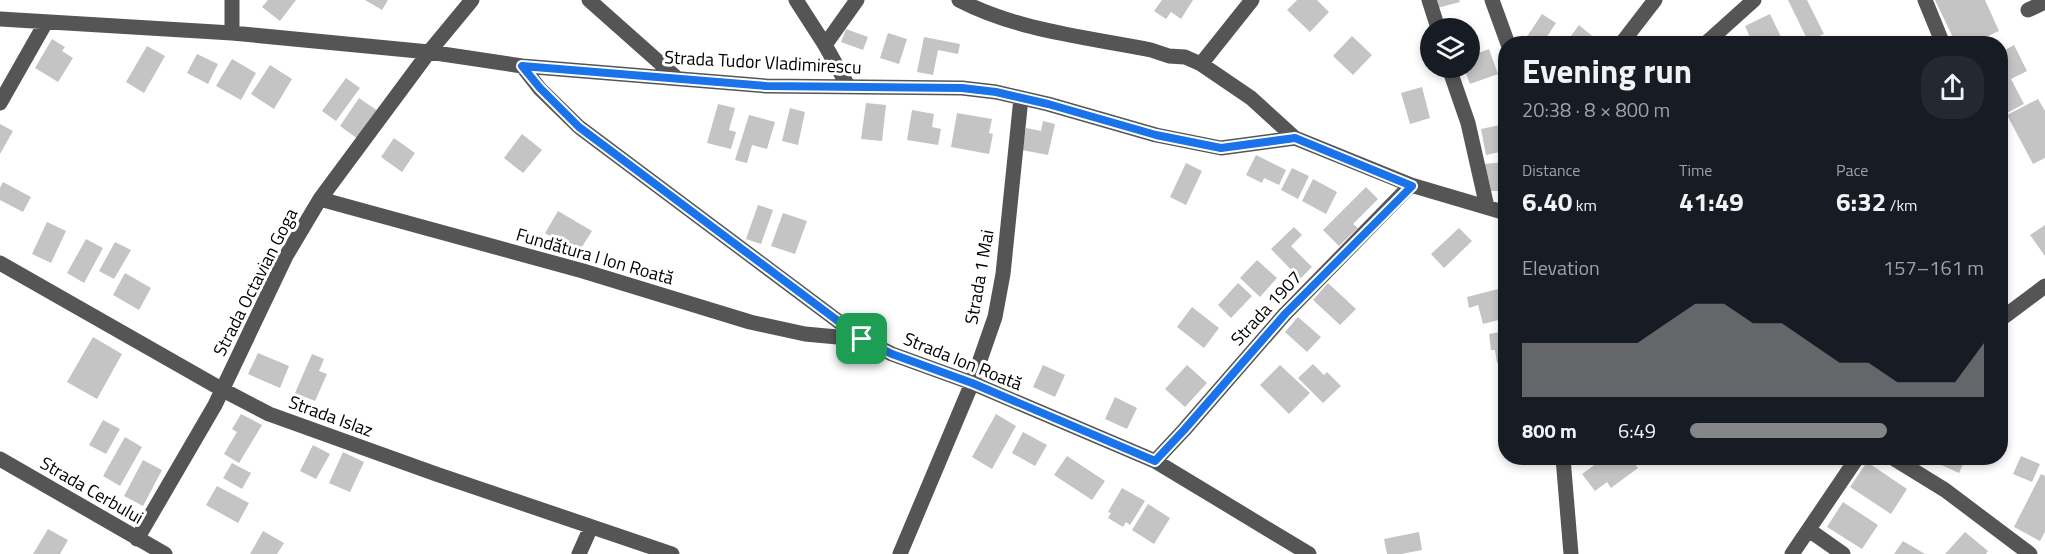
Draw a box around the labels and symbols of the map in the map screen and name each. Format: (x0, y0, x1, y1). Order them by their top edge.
street label: Strada Tudor Vladimirescu (664, 43, 862, 81)
street label: Strada Octavian Goga (206, 203, 304, 361)
street label: Fundătura I Ion Roată (513, 221, 677, 291)
street label: Strada 1 Mai (957, 227, 1001, 327)
street label: Strada 1907 (1224, 264, 1308, 352)
pin (836, 313, 887, 364)
street label: Strada Ion Roată (900, 325, 1026, 397)
street label: Strada Islaz (285, 388, 377, 444)
street label: Strada Cerbului (35, 449, 149, 531)

